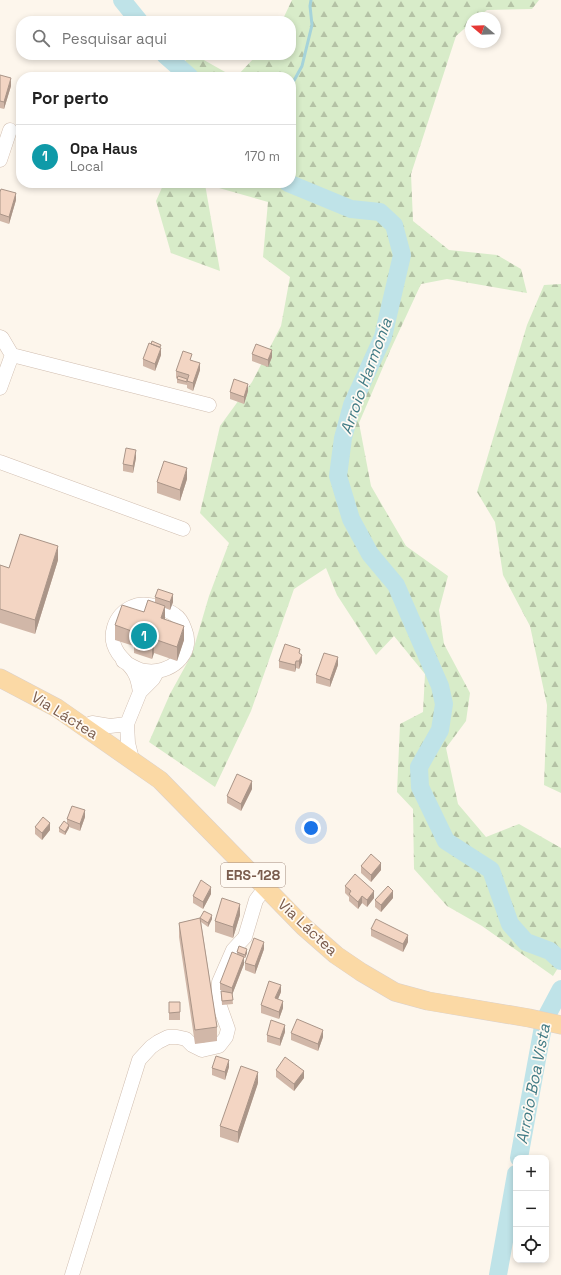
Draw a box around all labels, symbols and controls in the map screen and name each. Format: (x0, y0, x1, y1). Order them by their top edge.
north arrow (465, 12, 501, 48)
search box (16, 16, 296, 60)
icon: search (30, 27, 52, 49)
text: Pesquisar aqui (62, 29, 167, 48)
text: Por perto (32, 87, 109, 109)
text: Opa Haus (70, 139, 138, 158)
text: 1 (42, 148, 48, 165)
text: 170 m (244, 148, 280, 165)
text: Local (70, 158, 104, 175)
water label: Arroio Harmonia (335, 314, 397, 437)
pin: 1 (131, 621, 157, 651)
street label: Via Láctea (28, 687, 102, 743)
your location (301, 818, 321, 838)
road number: ERS-128 (221, 863, 285, 887)
street label: Via Láctea (274, 895, 342, 960)
water label: Arroio Boa Vista (511, 1021, 555, 1146)
map controls (513, 1155, 549, 1263)
button: + (513, 1155, 549, 1191)
button: − (513, 1191, 549, 1227)
button: locate (513, 1227, 549, 1263)

